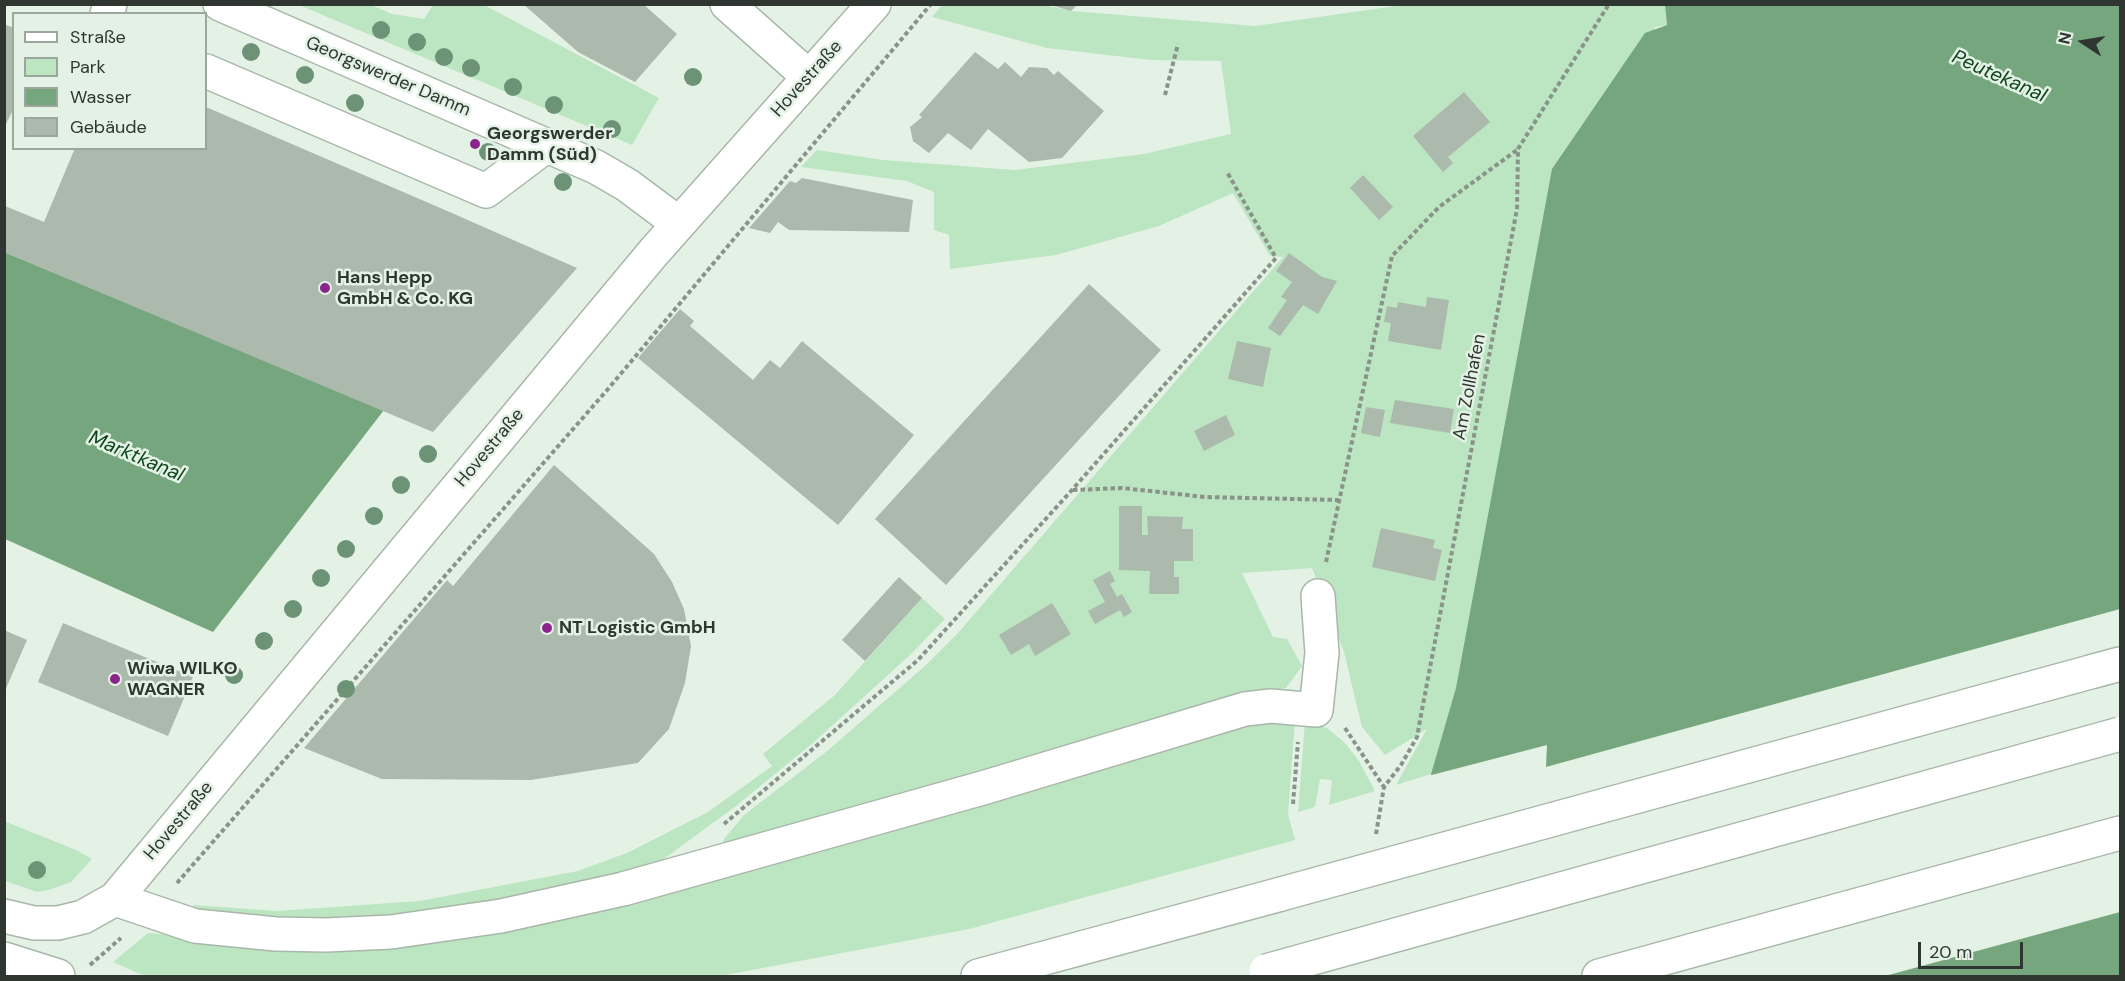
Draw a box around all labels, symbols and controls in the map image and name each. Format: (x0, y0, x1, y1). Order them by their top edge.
legend (12, 12, 207, 150)
north arrow (2053, 12, 2113, 72)
text: Straße (70, 25, 126, 49)
text: N (2053, 30, 2076, 46)
street label: Georgswerder Damm (302, 33, 474, 121)
street label: Hovestraße (767, 36, 847, 122)
water label: Peutekanal (1948, 46, 2050, 108)
text: Park (70, 55, 106, 79)
text: Wasser (70, 85, 131, 109)
text: Gebäude (70, 115, 147, 139)
place label: Georgswerder Damm (Süd) (487, 123, 612, 166)
marker: Georgswerder Damm (Süd) (468, 137, 482, 151)
place label: Hans Hepp GmbH & Co. KG (337, 267, 473, 310)
marker: Hans Hepp GmbH & Co. KG (318, 281, 332, 295)
street label: Am Zollhafen (1449, 332, 1491, 442)
street label: Hovestraße (451, 404, 529, 492)
water label: Marktkanal (85, 426, 187, 488)
place label: NT Logistic GmbH (559, 617, 716, 639)
marker: NT Logistic GmbH (540, 621, 554, 635)
place label: Wiwa WILKO WAGNER (127, 658, 238, 700)
marker: Wiwa WILKO WAGNER (108, 672, 122, 686)
street label: Hovestraße (140, 777, 218, 865)
scale bar (1921, 930, 2026, 968)
text: 20 m (1929, 940, 1972, 964)

